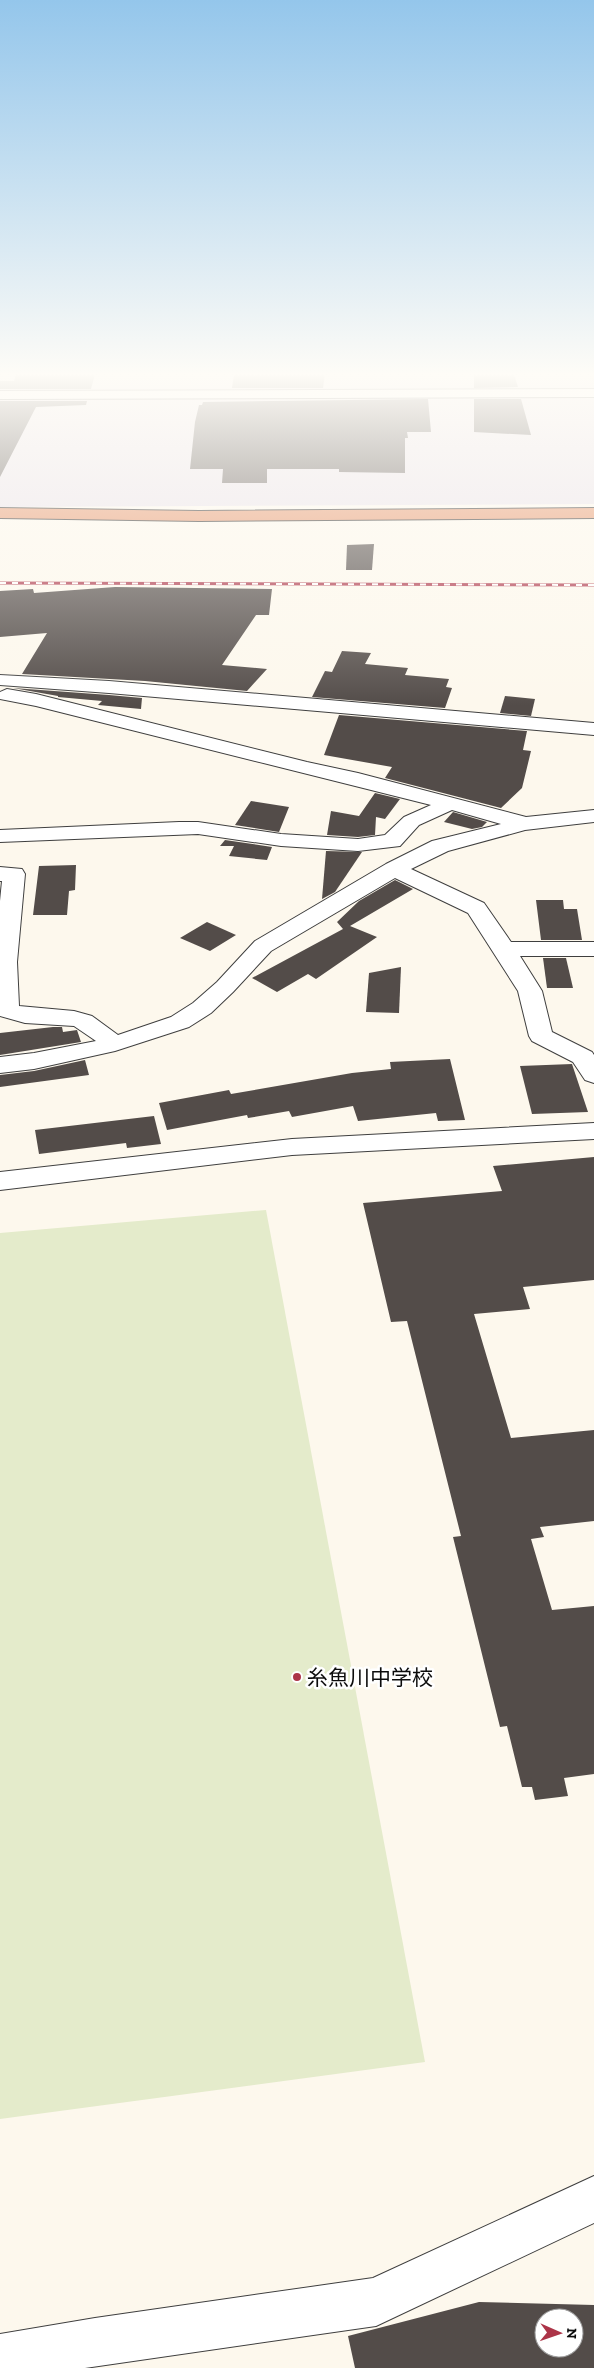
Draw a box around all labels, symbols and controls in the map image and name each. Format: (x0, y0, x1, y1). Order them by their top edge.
place label: 糸魚川中学校 (307, 1665, 433, 1690)
marker: 糸魚川中学校 (291, 1671, 303, 1683)
north arrow (534, 2308, 584, 2358)
text: N (563, 2328, 580, 2339)

